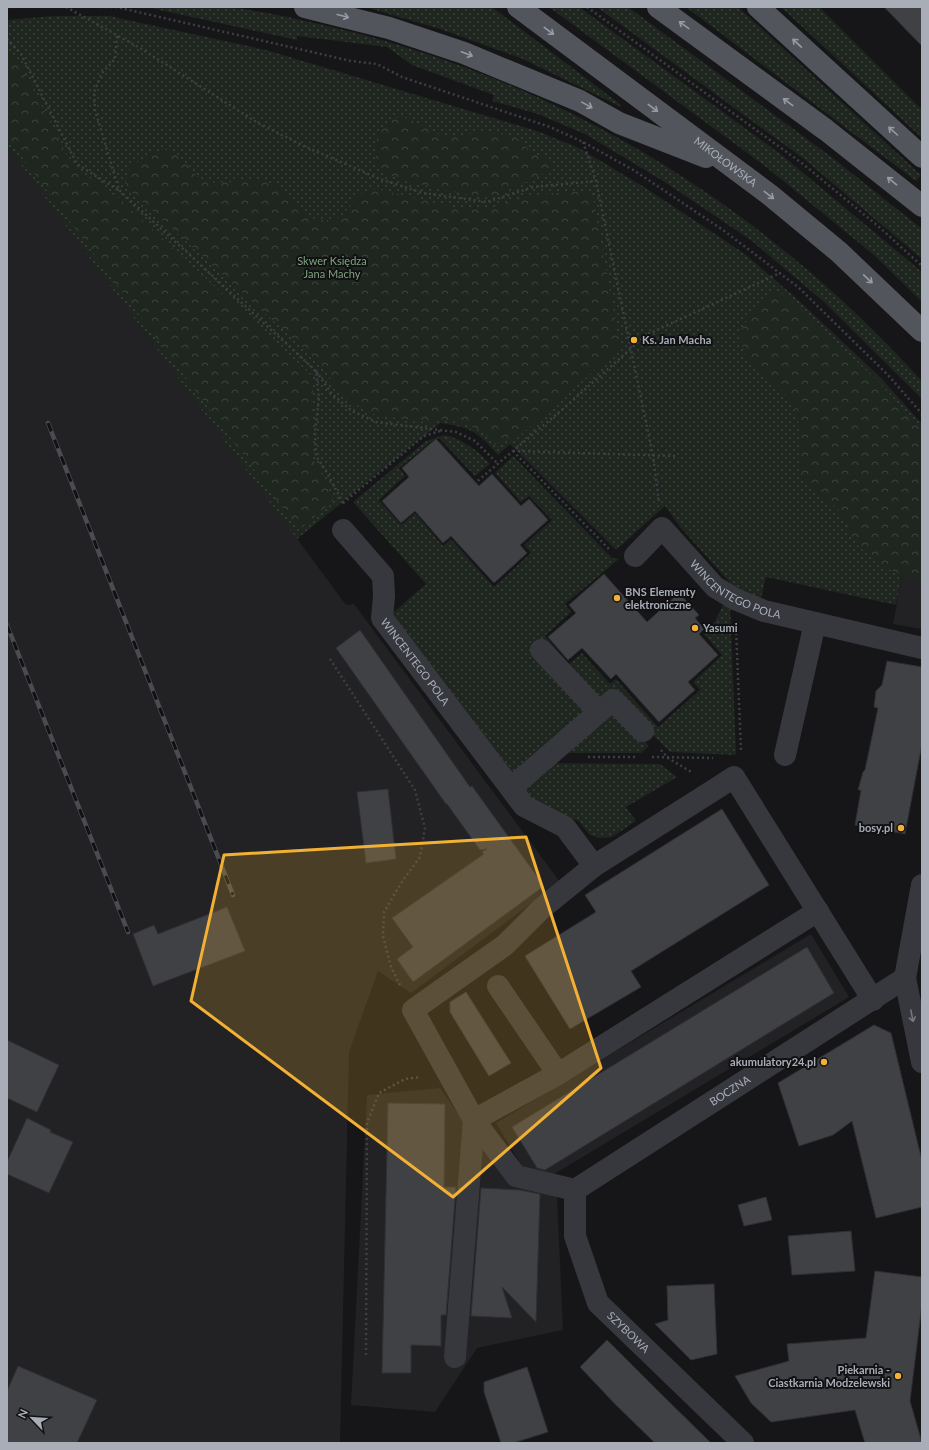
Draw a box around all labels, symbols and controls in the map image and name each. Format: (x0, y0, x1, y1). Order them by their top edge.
one-way arrow (336, 13, 349, 20)
one-way arrow (678, 21, 689, 29)
one-way arrow (543, 26, 554, 35)
one-way arrow (792, 38, 802, 48)
one-way arrow (461, 51, 474, 58)
one-way arrow (783, 98, 794, 106)
one-way arrow (581, 102, 593, 109)
one-way arrow (648, 104, 659, 112)
one-way arrow (888, 126, 898, 135)
street label: MIKOŁOWSKA (692, 134, 760, 189)
one-way arrow (886, 177, 897, 185)
one-way arrow (764, 190, 775, 199)
park label: Skwer Księdza Jana Machy (297, 254, 367, 280)
one-way arrow (863, 274, 873, 284)
place label: Ks. Jan Macha (642, 333, 711, 346)
marker: Ks. Jan Macha (629, 335, 639, 345)
street label: WINCENTEGO POLA (688, 557, 783, 621)
place label: BNS Elementy elektroniczne (625, 585, 696, 611)
marker: BNS Elementy elektroniczne (612, 593, 622, 603)
street label: WINCENTEGO POLA (378, 615, 453, 708)
place label: Yasumi (702, 621, 738, 634)
marker: Yasumi (690, 623, 700, 633)
place label: bosy.pl (859, 821, 893, 834)
marker: bosy.pl (896, 823, 906, 833)
one-way arrow (909, 1009, 917, 1022)
place label: akumulatory24.pl (730, 1055, 816, 1068)
marker: akumulatory24.pl (819, 1057, 829, 1067)
street label: BOCZNA (707, 1072, 753, 1108)
street label: SZYBOWA (605, 1309, 653, 1356)
place label: Piekarnia - Ciastkarnia Modzelewski (768, 1363, 890, 1389)
marker: Piekarnia - Ciastkarnia Modzelewski (893, 1371, 903, 1381)
north arrow (12, 1398, 52, 1438)
text: N (15, 1407, 30, 1420)

